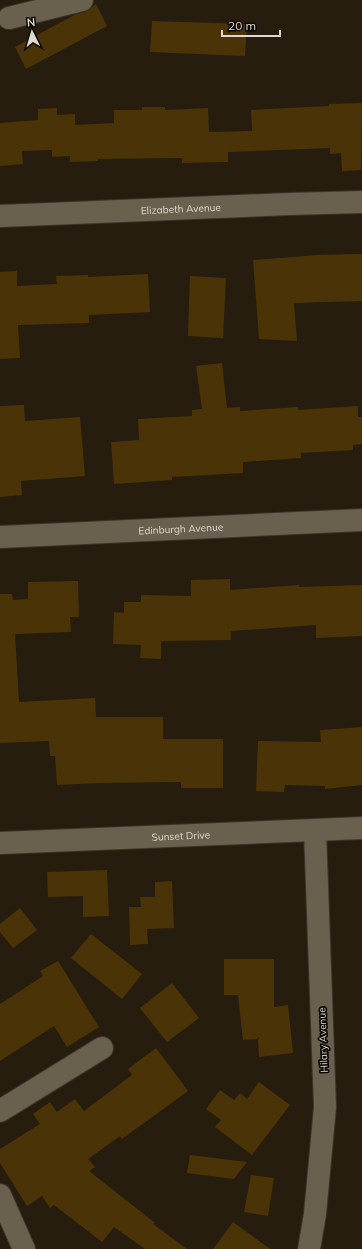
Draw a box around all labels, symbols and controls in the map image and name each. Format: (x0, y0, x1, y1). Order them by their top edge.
north arrow (12, 12, 52, 52)
scale bar (222, 12, 280, 38)
text: N (26, 15, 36, 29)
text: 20 m (228, 18, 256, 33)
street label: Elizabeth Avenue (141, 200, 221, 217)
street label: Edinburgh Avenue (138, 520, 224, 537)
street label: Sunset Drive (151, 828, 210, 843)
street label: Hilary Avenue (315, 1007, 331, 1073)

